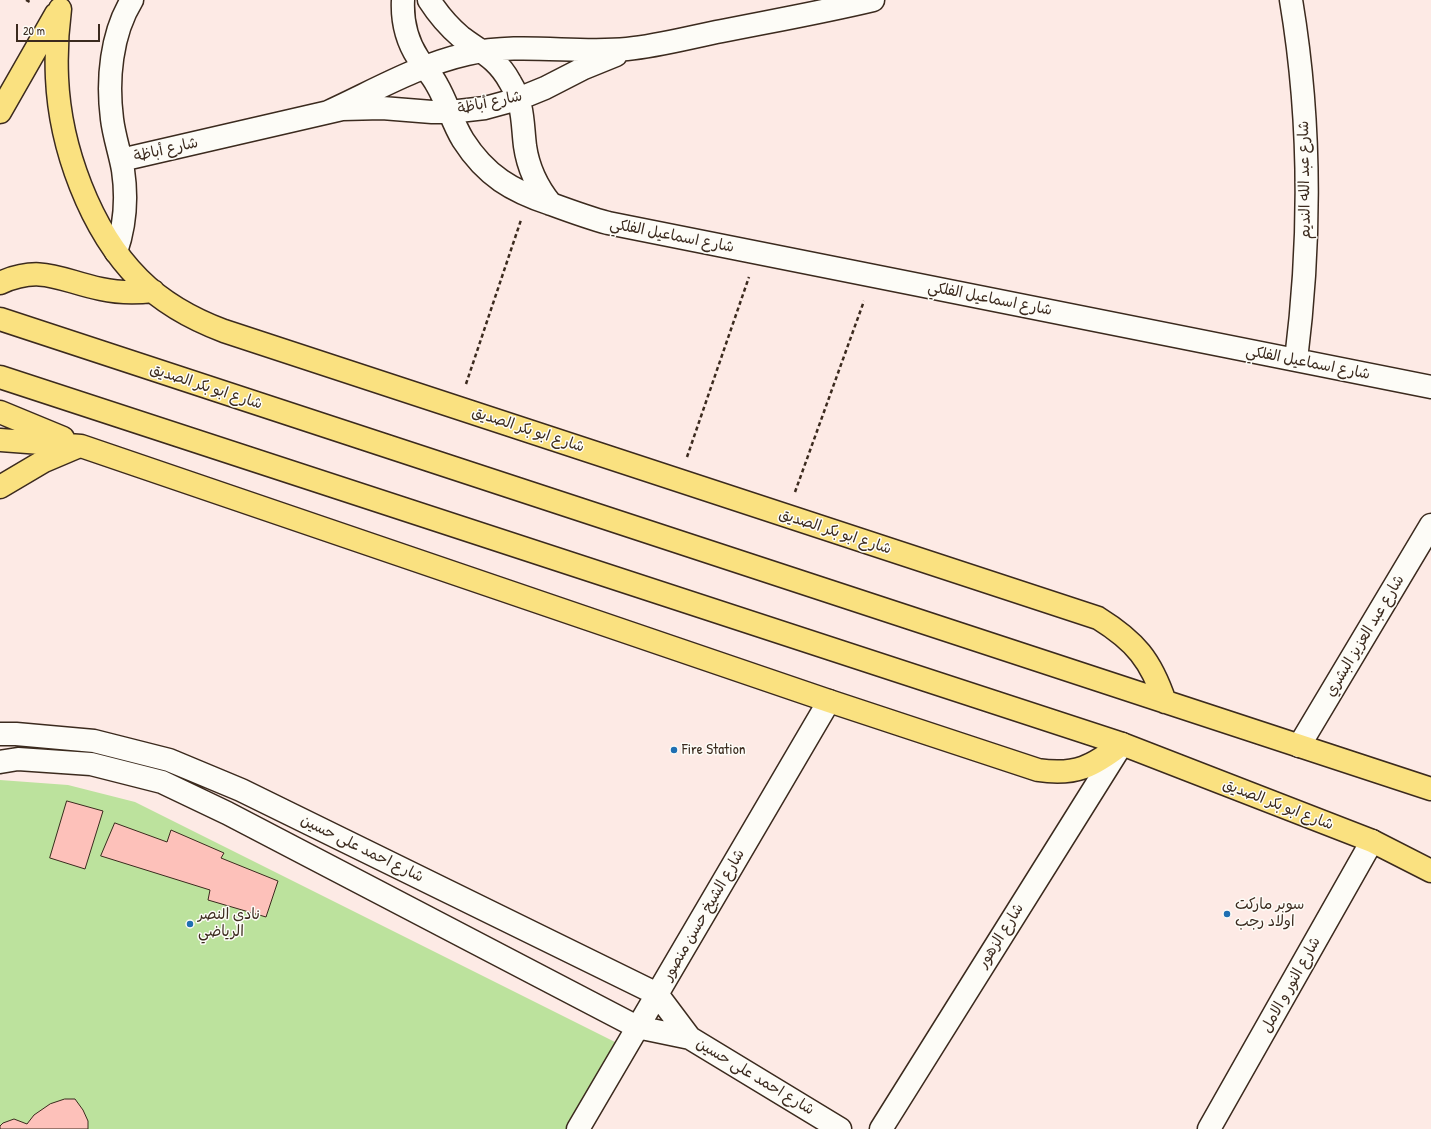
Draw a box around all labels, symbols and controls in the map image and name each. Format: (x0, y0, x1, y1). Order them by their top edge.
scale bar (18, 16, 102, 42)
text: 20 m (23, 22, 45, 39)
street label: شارع أباظة (456, 87, 524, 119)
street label: شارع عبد الله النديم (1295, 121, 1315, 239)
street label: شارع أباظة (132, 134, 200, 166)
street label: شارع اسماعيل الفلكي (608, 215, 736, 257)
street label: شارع اسماعيل الفلكي (926, 278, 1054, 320)
street label: شارع اسماعيل الفلكي (1244, 342, 1372, 384)
street label: شارع ابو بكر الصديق (148, 360, 264, 414)
street label: شارع ابو بكر الصديق (470, 403, 586, 457)
street label: شارع ابو بكر الصديق (777, 505, 893, 559)
street label: شارع عبد العزيز البشري (1322, 572, 1408, 700)
place label: Fire Station (682, 741, 745, 759)
marker: Fire Station (669, 745, 679, 755)
street label: شارع ابو بكر الصديق (1220, 776, 1336, 834)
street label: شارع احمد على حسين (298, 811, 426, 887)
street label: شارع الشيخ حسن منصور (659, 846, 749, 984)
place label: سوبر ماركت اولاد رجب (1235, 896, 1304, 931)
street label: شارع الزهور (974, 900, 1028, 972)
place label: نادي النصر الرياضي (198, 906, 260, 941)
marker: سوبر ماركت اولاد رجب (1222, 909, 1232, 919)
marker: نادي النصر الرياضي (185, 919, 195, 929)
street label: شارع النور و الامل (1257, 934, 1325, 1036)
street label: شارع احمد على حسين (693, 1035, 817, 1119)

